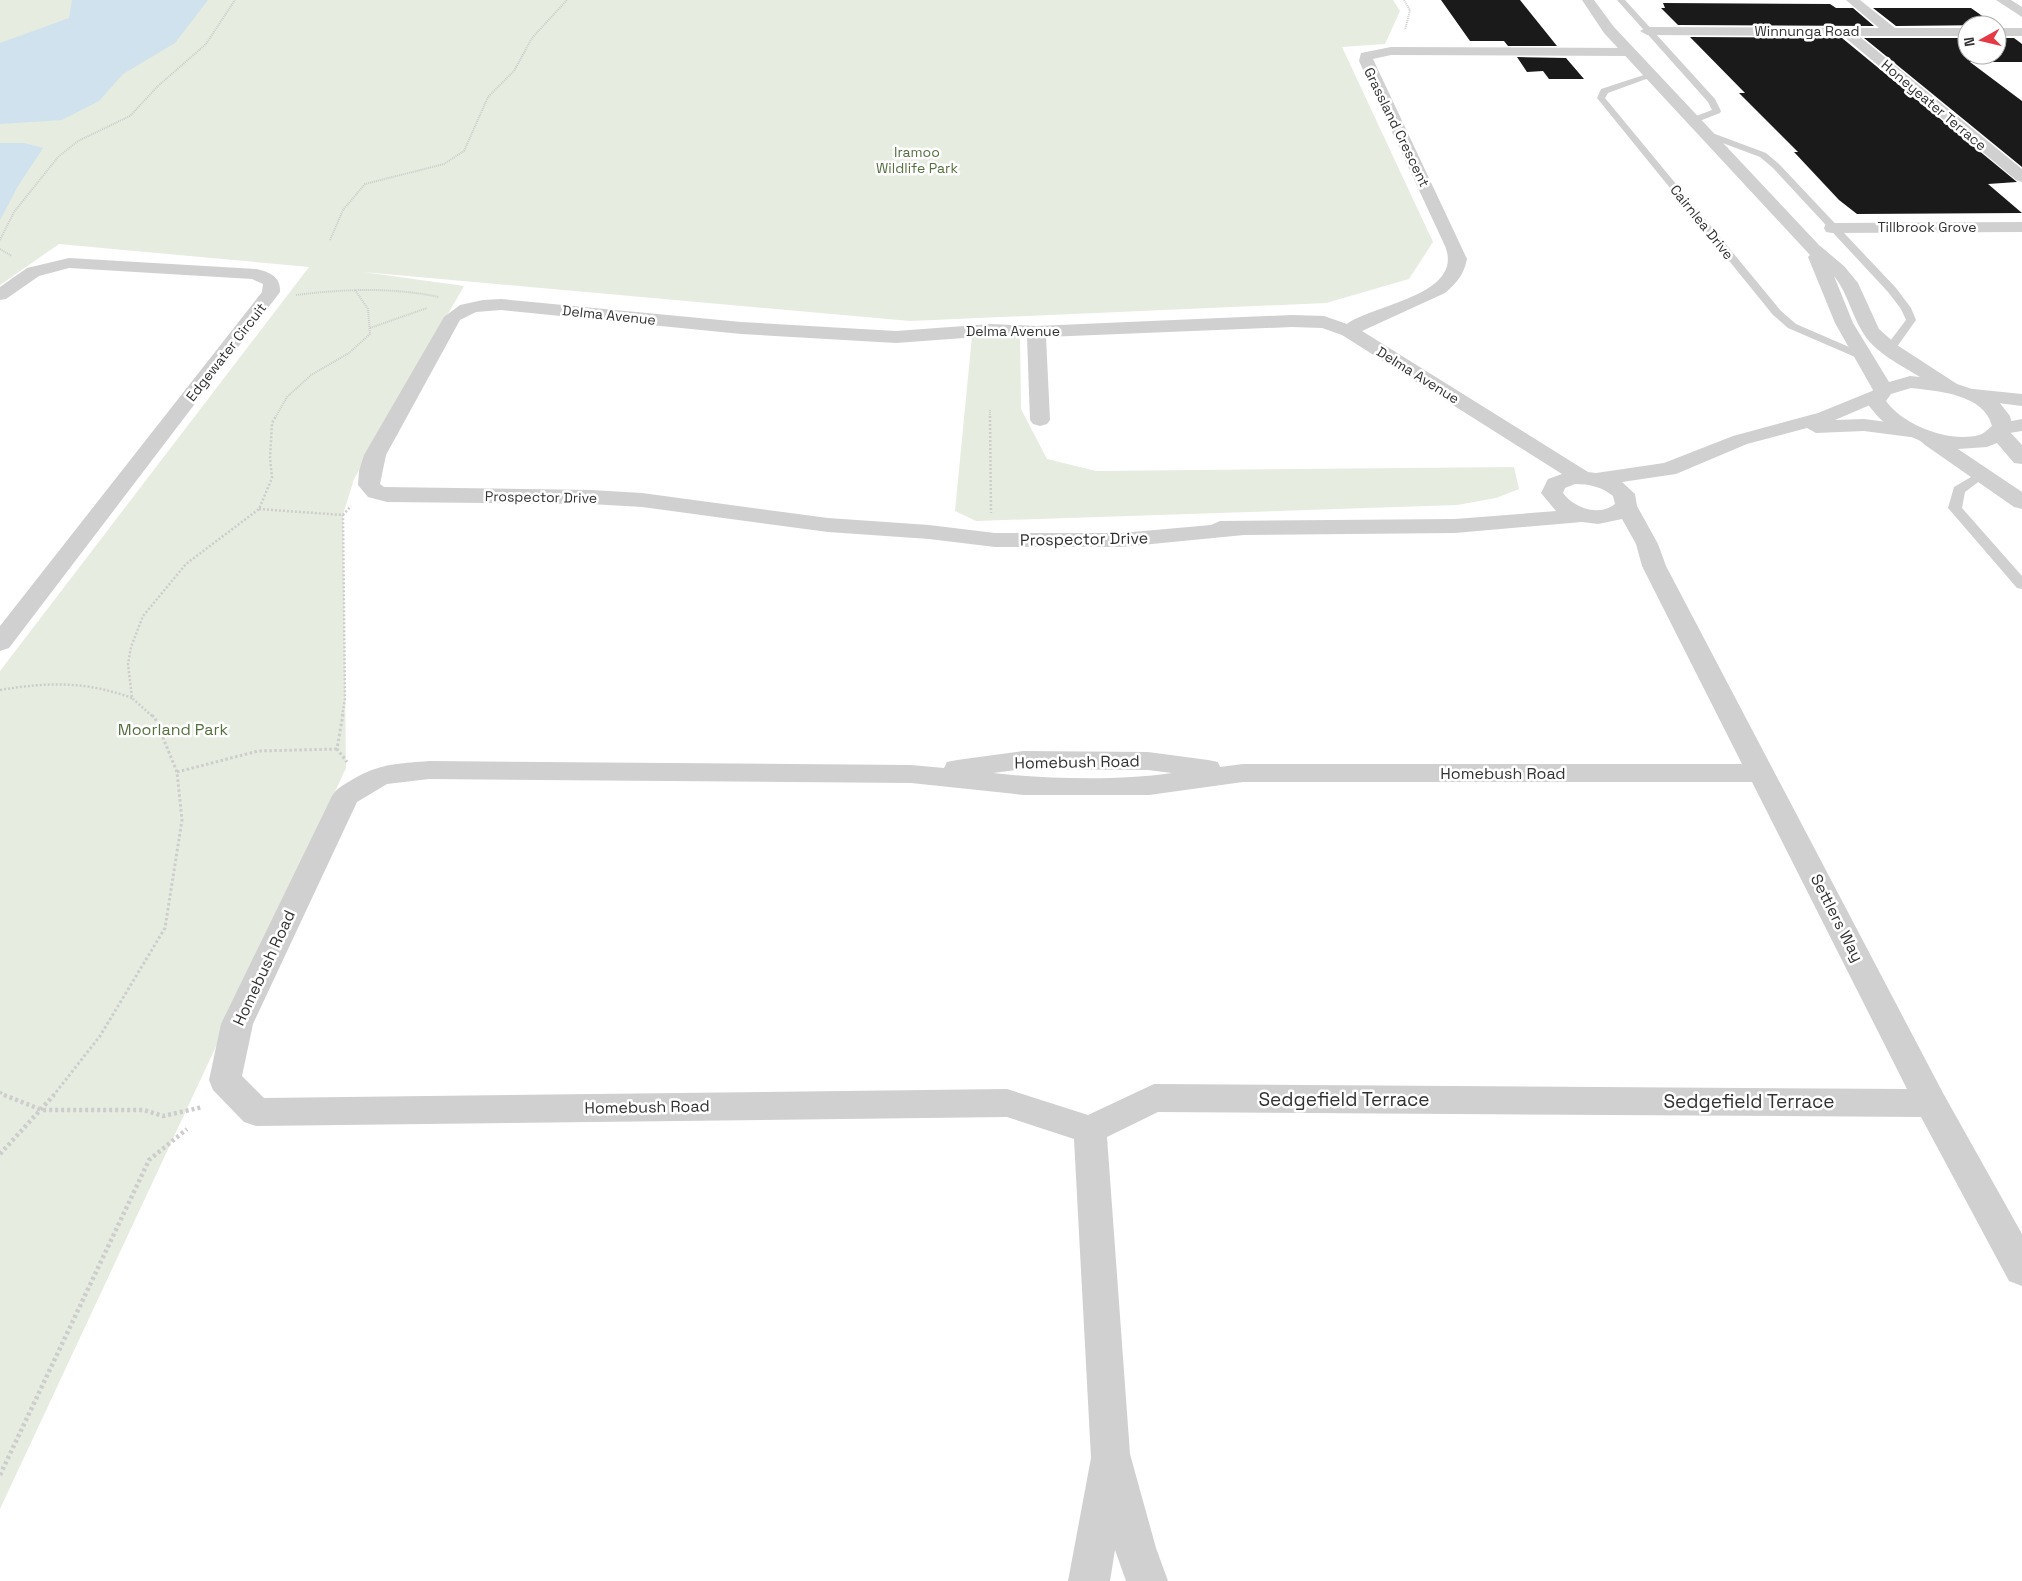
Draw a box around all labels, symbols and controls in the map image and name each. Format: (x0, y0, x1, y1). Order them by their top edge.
north arrow (1957, 15, 2007, 65)
street label: Winnunga Road (1755, 22, 1859, 40)
text: N (1960, 36, 1979, 48)
street label: Honeyeater Terrace (1878, 56, 1990, 154)
street label: Grassland Crescent (1360, 64, 1434, 190)
park label: Iramoo Wildlife Park (876, 143, 958, 177)
street label: Cairnlea Drive (1666, 181, 1738, 263)
street label: Tillbrook Grove (1877, 218, 1977, 236)
street label: Edgewater Circuit (182, 299, 270, 405)
street label: Delma Avenue (561, 301, 657, 329)
street label: Delma Avenue (966, 322, 1060, 340)
street label: Delma Avenue (1373, 342, 1463, 408)
street label: Prospector Drive (485, 487, 597, 507)
street label: Prospector Drive (1020, 527, 1148, 551)
park label: Moorland Park (118, 719, 229, 740)
street label: Homebush Road (1014, 750, 1140, 774)
street label: Homebush Road (1440, 763, 1566, 784)
street label: Settlers Way (1806, 870, 1868, 966)
street label: Homebush Road (228, 907, 300, 1029)
street label: Sedgefield Terrace (1258, 1087, 1430, 1112)
street label: Sedgefield Terrace (1663, 1089, 1835, 1114)
street label: Homebush Road (584, 1095, 710, 1119)

